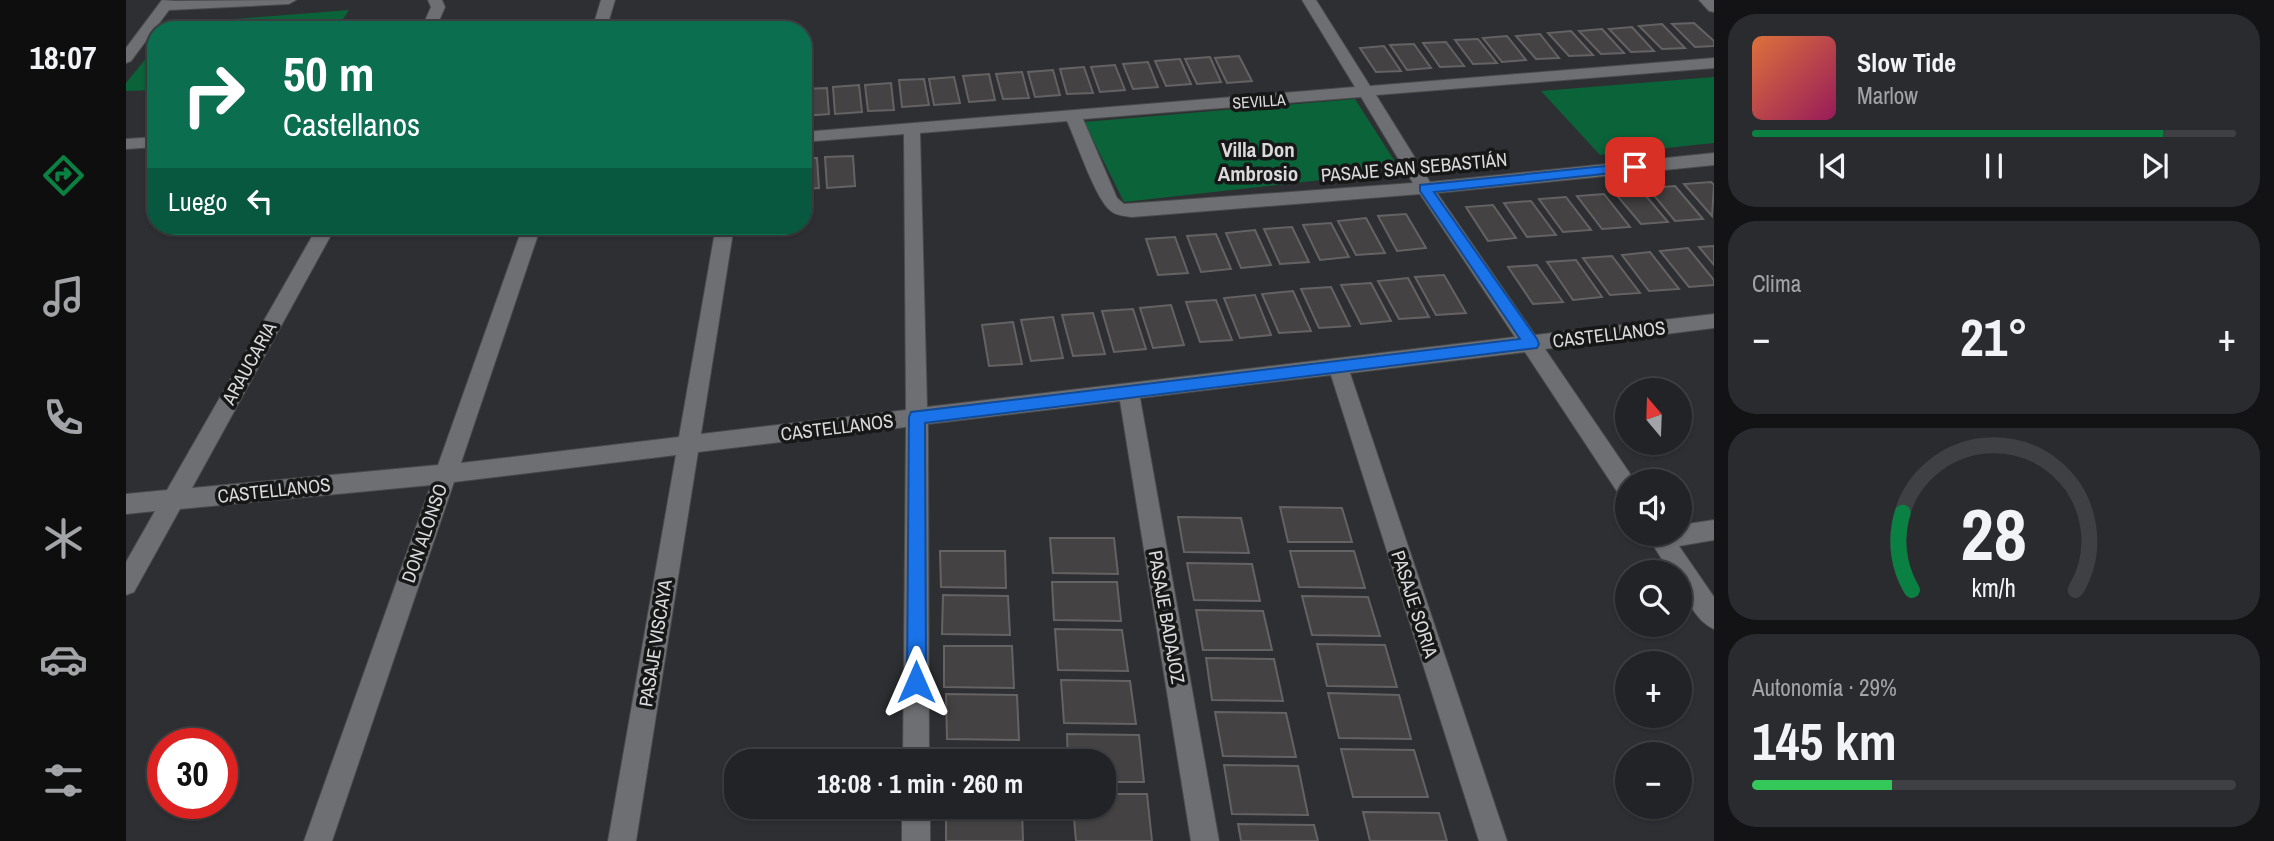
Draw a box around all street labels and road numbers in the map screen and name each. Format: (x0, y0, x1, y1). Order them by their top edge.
street label: SEVILLA (1232, 88, 1287, 114)
street label: PASAJE SAN SEBASTIÁN (1320, 146, 1508, 188)
street label: CASTELLANOS (1551, 314, 1667, 354)
street label: ARAUCARIA (215, 316, 283, 410)
street label: CASTELLANOS (779, 407, 895, 447)
street label: CASTELLANOS (216, 471, 332, 509)
street label: DON ALONSO (395, 480, 453, 586)
street label: PASAJE SORIA (1385, 547, 1445, 662)
street label: PASAJE BADAJOZ (1142, 548, 1192, 686)
street label: PASAJE VISCAYA (632, 577, 678, 708)

